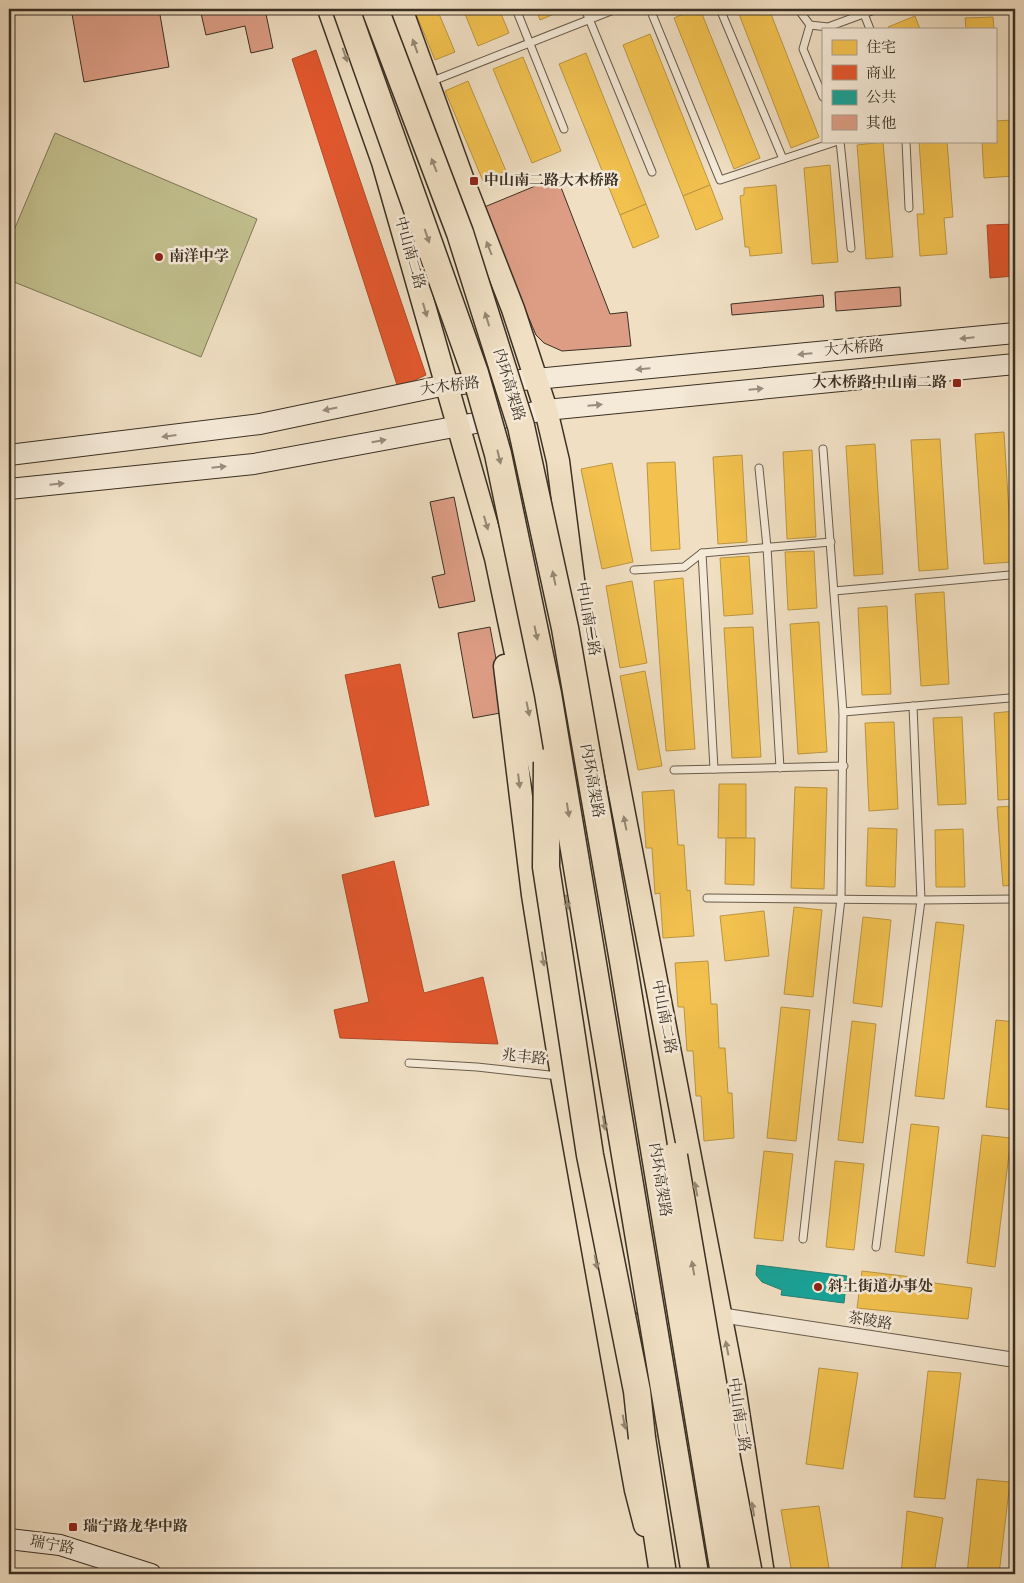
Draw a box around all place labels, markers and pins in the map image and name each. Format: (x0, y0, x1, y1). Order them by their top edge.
place label: 中山南二路大木桥路 (484, 171, 619, 192)
marker: 中山南二路大木桥路 (468, 175, 480, 187)
place label: 南洋中学 (169, 247, 229, 268)
marker: 南洋中学 (153, 251, 165, 263)
place label: 大木桥路中山南二路 (812, 373, 947, 394)
marker: 大木桥路中山南二路 (951, 377, 963, 389)
place label: 斜土街道办事处 (828, 1277, 933, 1298)
marker: 斜土街道办事处 (812, 1281, 824, 1293)
place label: 瑞宁路龙华中路 (83, 1517, 188, 1538)
marker: 瑞宁路龙华中路 (67, 1521, 79, 1533)

